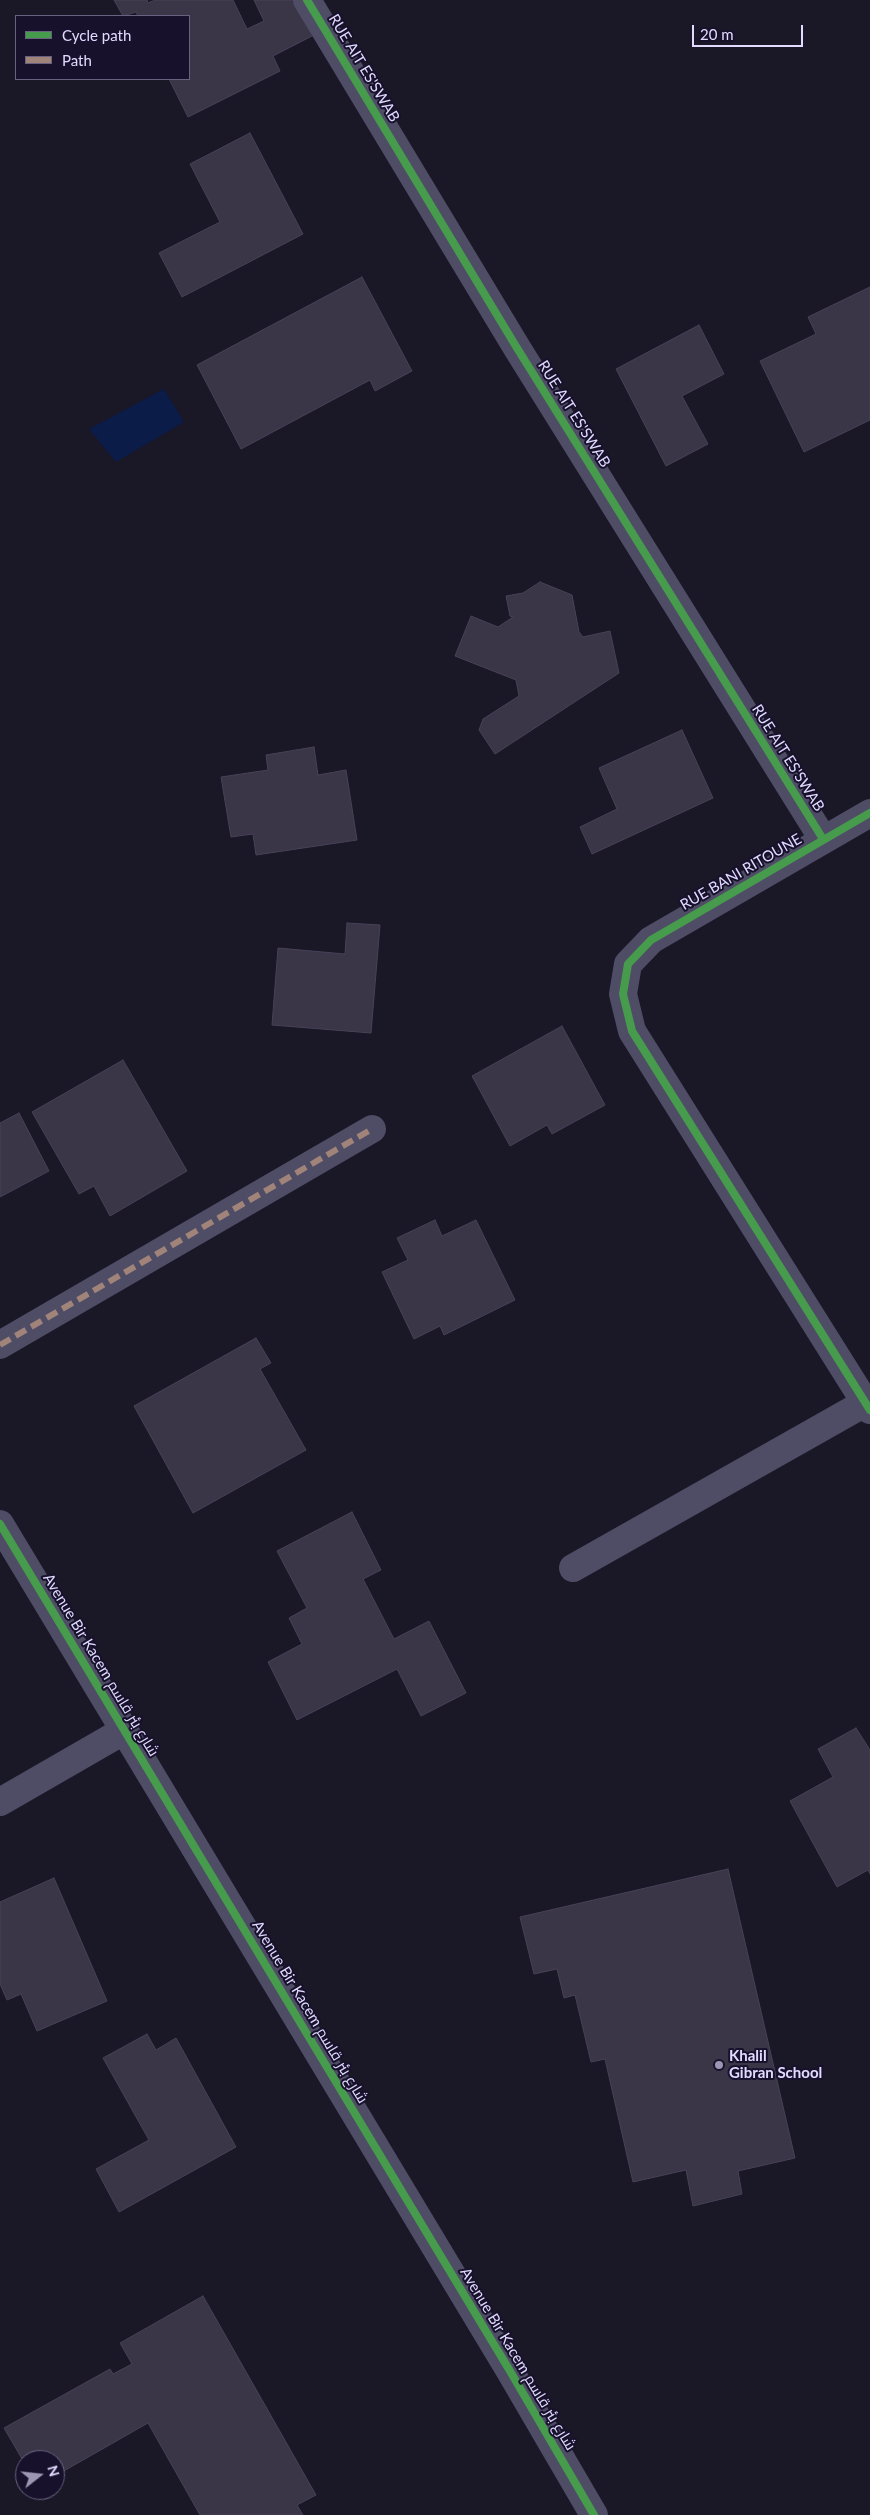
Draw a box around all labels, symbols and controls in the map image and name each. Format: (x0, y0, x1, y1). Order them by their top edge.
street label: RUE AIT ES'SWAB (325, 11, 403, 125)
legend (15, 15, 190, 80)
scale bar (695, 15, 806, 47)
text: 20 m (700, 25, 734, 43)
text: Cycle path (62, 26, 131, 44)
text: Path (62, 51, 92, 69)
street label: RUE AIT ES'SWAB (534, 357, 614, 471)
street label: RUE AIT ES'SWAB (748, 701, 828, 815)
street label: RUE BANI RITOUNE (677, 830, 805, 914)
street label: Avenue Bir Kacem شارع بئر قاسم (39, 1570, 163, 1760)
street label: Avenue Bir Kacem شارع بئر قاسم (248, 1917, 372, 2107)
place label: Khalil Gibran School (729, 2047, 822, 2082)
marker: Khalil Gibran School (713, 2059, 725, 2071)
street label: Avenue Bir Kacem شارع بئر قاسم (456, 2264, 580, 2454)
north arrow (15, 2450, 65, 2500)
text: N (44, 2463, 64, 2479)

